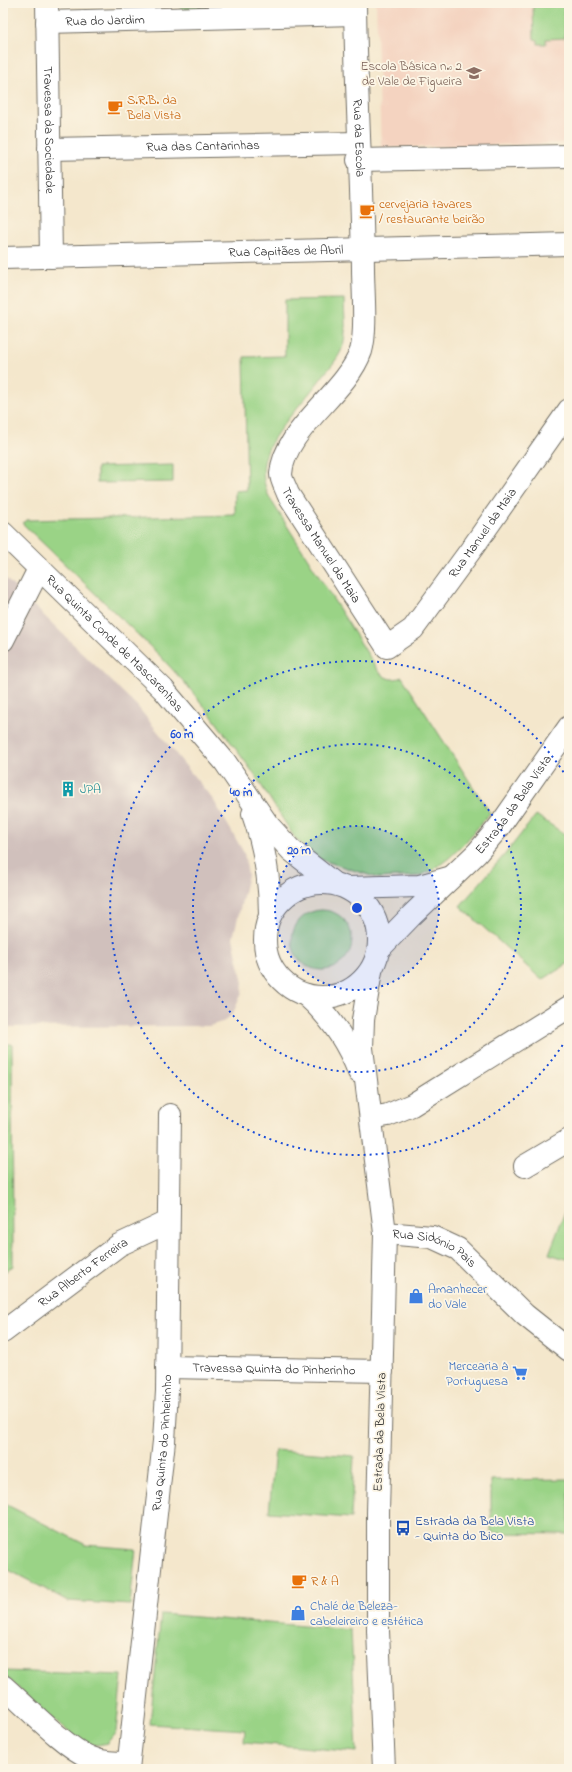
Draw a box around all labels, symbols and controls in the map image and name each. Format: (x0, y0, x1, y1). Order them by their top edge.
street label: Rua do Jardim (65, 10, 145, 31)
place label: Escola Básica n.º 2 de Vale de Figueira (361, 57, 463, 92)
school or university icon: Escola Básica n.º 2 de Vale de Figueira (465, 64, 483, 82)
street label: Travessa da Sociedade (38, 66, 60, 194)
place label: S.R.B. da Bela Vista (126, 91, 181, 125)
cafe icon: S.R.B. da Bela Vista (106, 98, 124, 116)
street label: Rua da Escola (348, 98, 370, 177)
street label: Rua das Cantarinhas (146, 135, 260, 157)
place label: cervejaria tavares / restaurante beirão (379, 195, 485, 229)
cafe icon: cervejaria tavares / restaurante beirão (358, 202, 376, 220)
street label: Rua Capitães de Abril (228, 240, 344, 262)
street label: Travessa Manuel da Maia (277, 484, 366, 607)
street label: Rua Manuel da Maia (444, 484, 521, 582)
street label: Rua Quinta Conde de Mascarenhas (42, 570, 188, 716)
text: 60 m (170, 726, 194, 744)
street label: Estrada da Bela Vista (470, 751, 556, 858)
building icon: JPA (59, 780, 77, 798)
place label: JPA (80, 780, 101, 799)
text: 40 m (229, 784, 253, 802)
text: 20 m (286, 842, 311, 860)
centre of rings (350, 901, 364, 915)
street label: Rua Sidónio Pais (392, 1224, 481, 1272)
street label: Rua Alberto Ferreira (34, 1233, 131, 1312)
place label: Amanhecer do Vale (428, 1280, 488, 1314)
shop icon: Amanhecer do Vale (407, 1287, 425, 1305)
place label: Mercearia à Portuguesa (446, 1357, 508, 1392)
street label: Travessa Quinta do Pinherinho (192, 1358, 356, 1380)
supermarket icon: Mercearia à Portuguesa (511, 1364, 529, 1382)
street label: Estrada da Bela Vista (368, 1372, 392, 1492)
street label: Rua Quinta do Pinheirinho (147, 1374, 177, 1512)
place label: Estrada da Bela Vista - Quinta do Bico (415, 1512, 534, 1546)
bus stop icon: Estrada da Bela Vista - Quinta do Bico (394, 1519, 412, 1537)
cafe icon: R & A (290, 1572, 308, 1590)
place label: R & A (311, 1572, 339, 1591)
place label: Chalé de Beleza- cabeleireiro e estética (310, 1597, 423, 1631)
shop icon: Chalé de Beleza- cabeleireiro e estética (289, 1604, 307, 1622)

